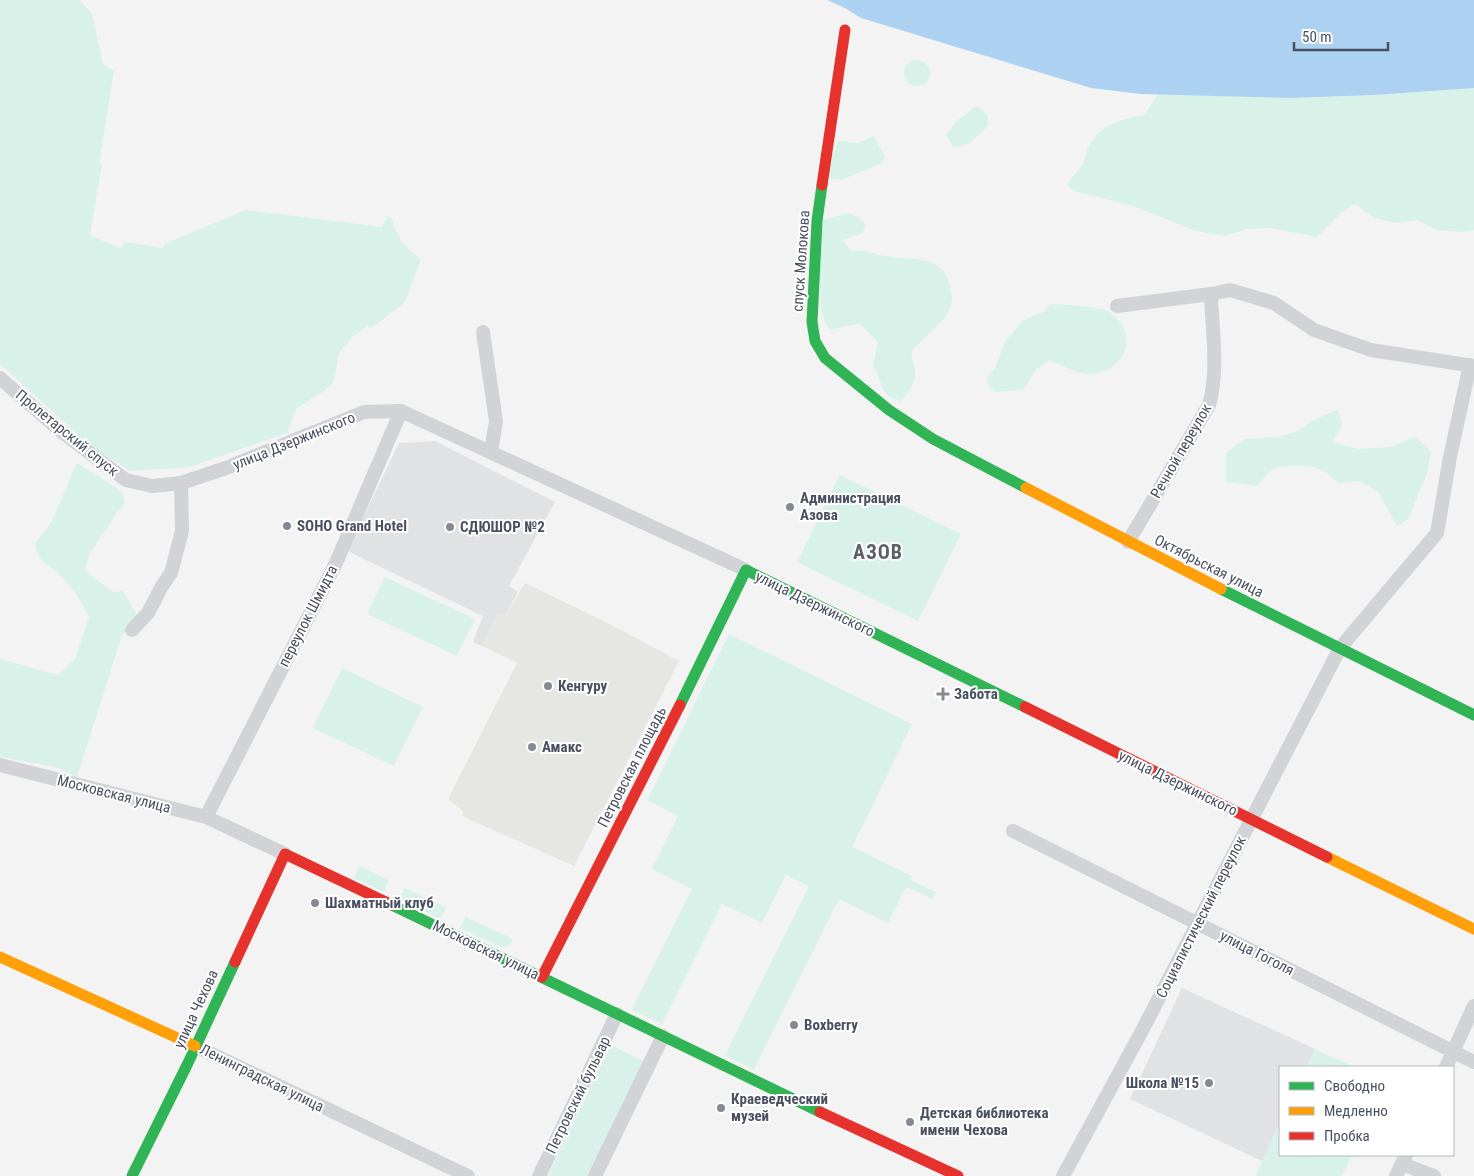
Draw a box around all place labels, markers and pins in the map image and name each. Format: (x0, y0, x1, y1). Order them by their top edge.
place label: Администрация Азова (800, 489, 901, 524)
marker: Администрация Азова (784, 501, 796, 513)
place label: SOHO Grand Hotel (297, 517, 407, 535)
place label: СДЮШОР №2 (460, 518, 545, 536)
marker: SOHO Grand Hotel (281, 520, 293, 532)
marker: СДЮШОР №2 (444, 521, 456, 533)
place label: Кенгуру (558, 677, 608, 695)
marker: Кенгуру (542, 680, 554, 692)
place label: Забота (954, 685, 998, 703)
marker: Забота (936, 687, 950, 701)
place label: Амакс (542, 738, 582, 756)
marker: Амакс (526, 741, 538, 753)
place label: Шахматный клуб (325, 894, 434, 912)
marker: Шахматный клуб (309, 897, 321, 909)
place label: Boxberry (804, 1016, 858, 1034)
marker: Boxberry (788, 1019, 800, 1031)
place label: Школа №15 (1126, 1074, 1199, 1092)
marker: Школа №15 (1203, 1077, 1215, 1089)
place label: Краеведческий музей (731, 1090, 828, 1125)
marker: Краеведческий музей (715, 1102, 727, 1114)
place label: Детская библиотека имени Чехова (920, 1104, 1048, 1139)
marker: Детская библиотека имени Чехова (904, 1116, 916, 1128)

